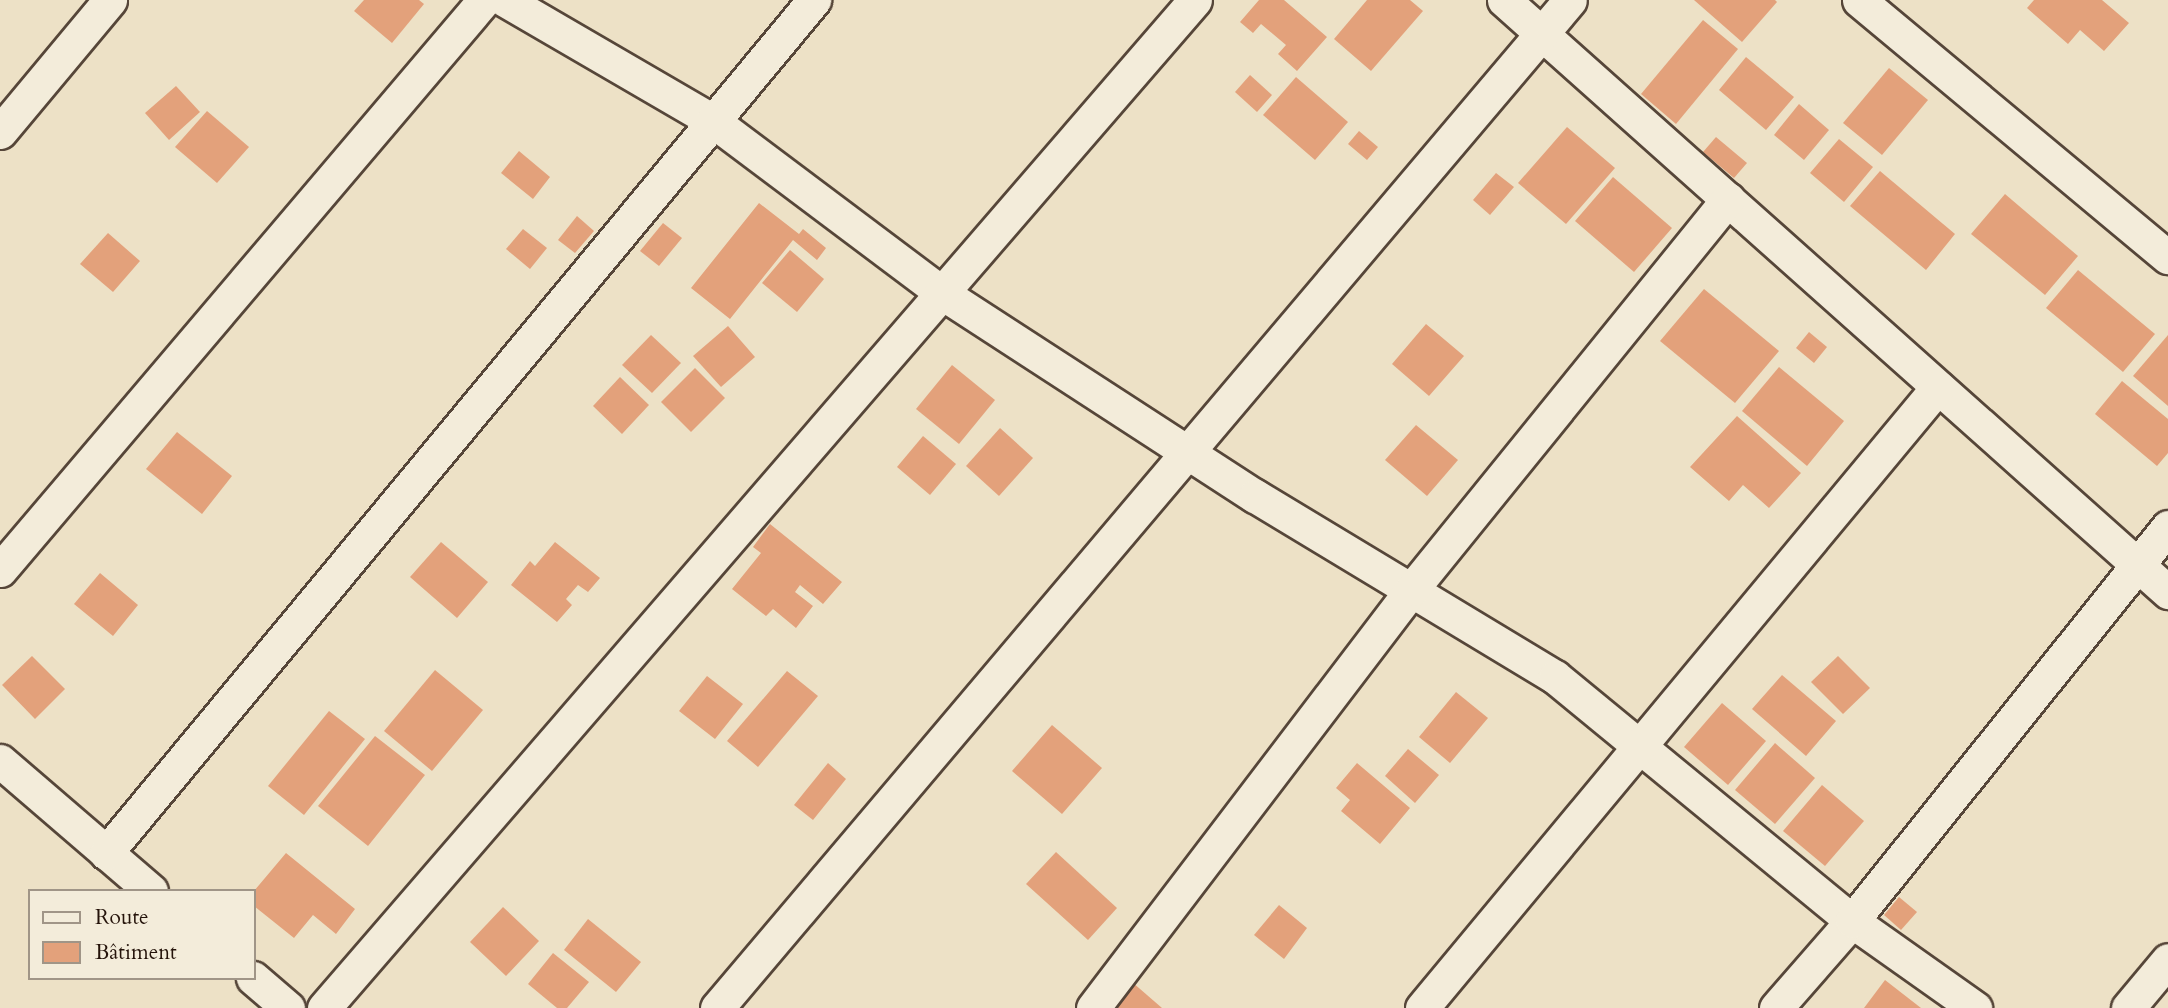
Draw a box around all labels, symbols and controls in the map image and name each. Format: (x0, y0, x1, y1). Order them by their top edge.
legend (28, 889, 256, 980)
text: Route (95, 903, 149, 932)
text: Bâtiment (95, 938, 177, 967)

